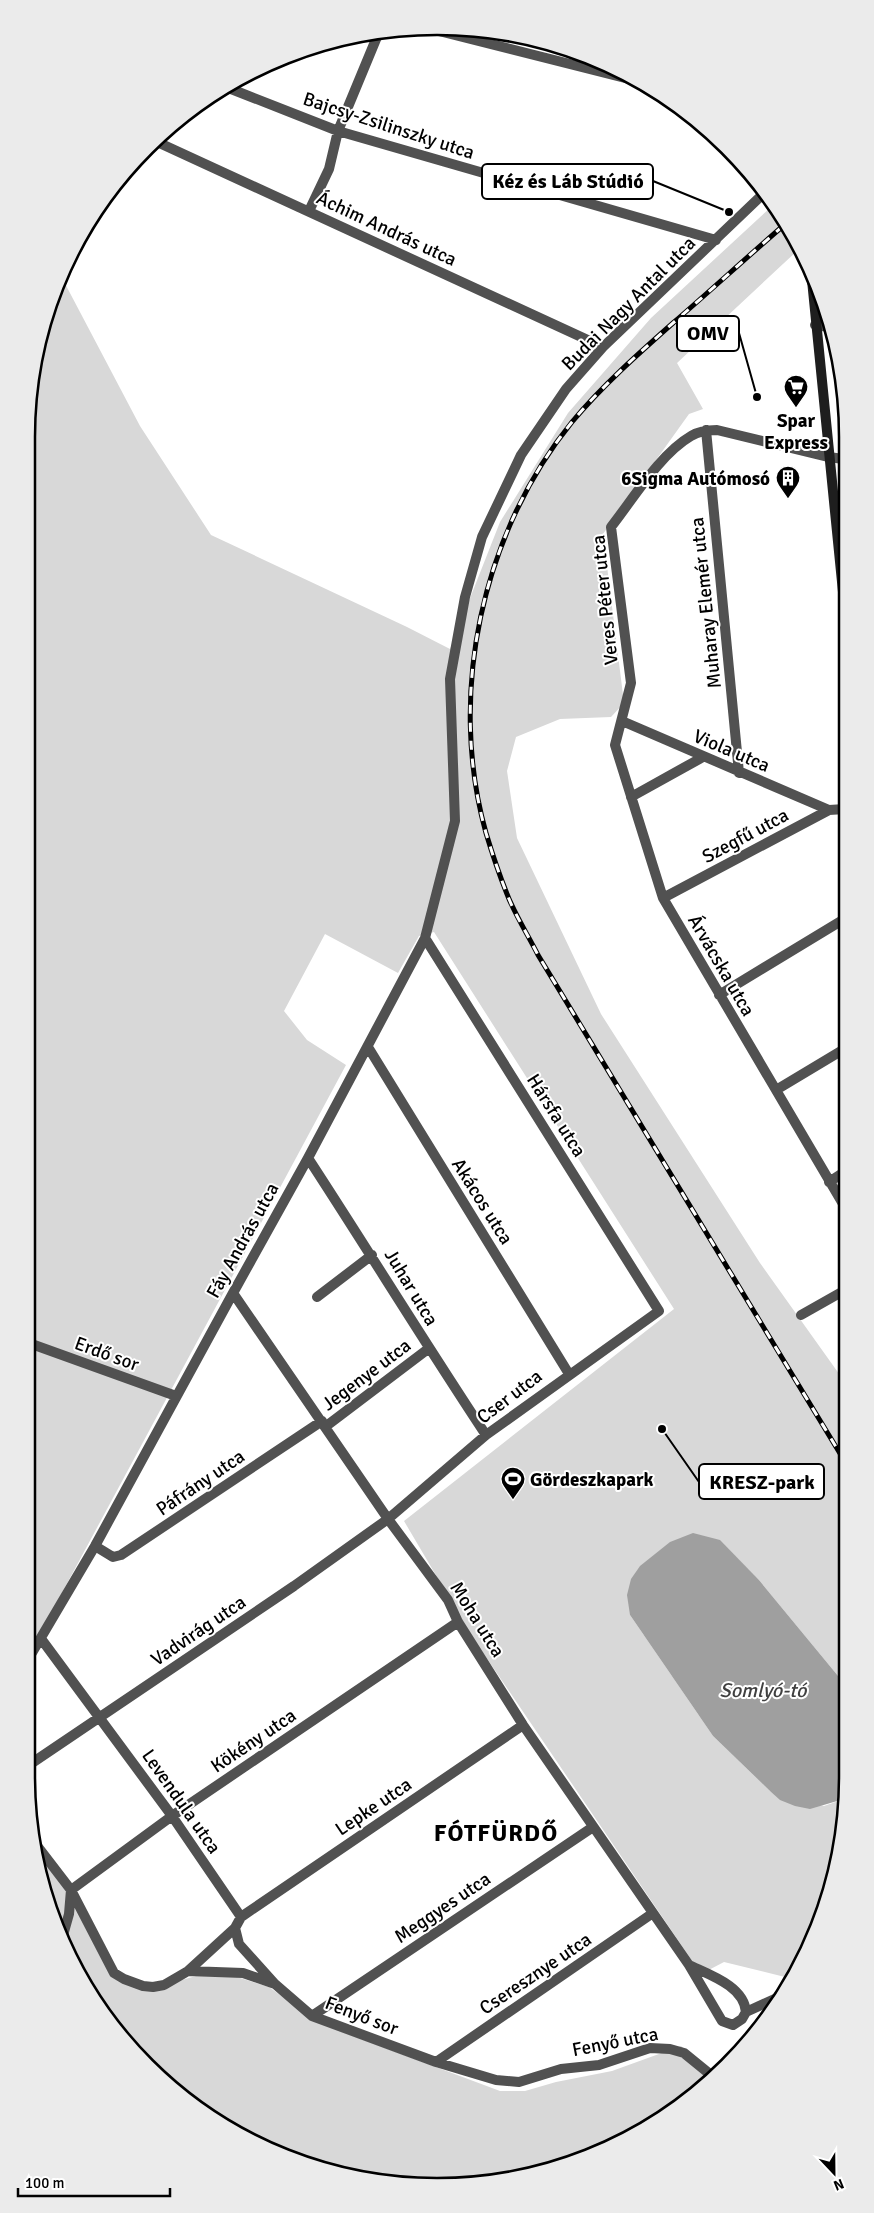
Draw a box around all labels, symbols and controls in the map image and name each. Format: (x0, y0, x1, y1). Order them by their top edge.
street label: Bajcsy-Zsilinszky utca (300, 87, 478, 165)
callout: Kéz és Láb Stúdió (482, 164, 653, 199)
text: Kéz és Láb Stúdió (492, 169, 644, 194)
street label: Áchim András utca (313, 186, 460, 272)
street label: Budai Nagy Antal utca (557, 232, 701, 376)
callout: OMV (677, 316, 739, 351)
text: OMV (687, 321, 729, 346)
supermarket icon: Spar Express (783, 374, 809, 408)
place label: Spar Express (764, 409, 828, 455)
building icon: 6Sigma Autómosó (775, 465, 801, 499)
place label: 6Sigma Autómosó (621, 467, 770, 491)
street label: Muharay Elemér utca (685, 516, 727, 690)
street label: Veres Péter utca (586, 534, 624, 666)
street label: Viola utca (690, 724, 773, 778)
street label: Szegfű utca (698, 803, 793, 869)
street label: Árvácska utca (682, 910, 760, 1021)
street label: Hársfa utca (521, 1070, 591, 1161)
street label: Akácos utca (446, 1154, 518, 1249)
street label: Fáy András utca (201, 1179, 284, 1302)
street label: Juhar utca (379, 1245, 443, 1330)
street label: Erdő sor (71, 1331, 142, 1377)
street label: Jegenye utca (317, 1333, 416, 1416)
street label: Cser utca (472, 1364, 547, 1429)
street label: Páfrány utca (152, 1444, 249, 1521)
callout: KRESZ-park (699, 1464, 824, 1499)
sports icon: Gördeszkapark (500, 1466, 526, 1500)
place label: Gördeszkapark (530, 1468, 653, 1492)
text: KRESZ-park (709, 1470, 815, 1495)
street label: Moha utca (444, 1577, 510, 1662)
street label: Vadvirág utca (146, 1590, 251, 1671)
water label: Somlyó-tó (720, 1678, 808, 1703)
street label: Kökény utca (206, 1703, 301, 1778)
street label: Levendula utca (136, 1745, 226, 1859)
street label: Lepke utca (331, 1772, 416, 1841)
district label: FÓTFÜRDŐ (434, 1818, 558, 1848)
street label: Meggyes utca (390, 1867, 495, 1949)
street label: Cseresznye utca (475, 1928, 596, 2020)
street label: Fenyő sor (321, 1991, 402, 2041)
street label: Fenyő utca (570, 2022, 660, 2062)
north arrow (809, 2148, 859, 2198)
scale bar (18, 2166, 170, 2198)
text: 100 m (25, 2174, 65, 2192)
text: N (831, 2175, 846, 2194)

